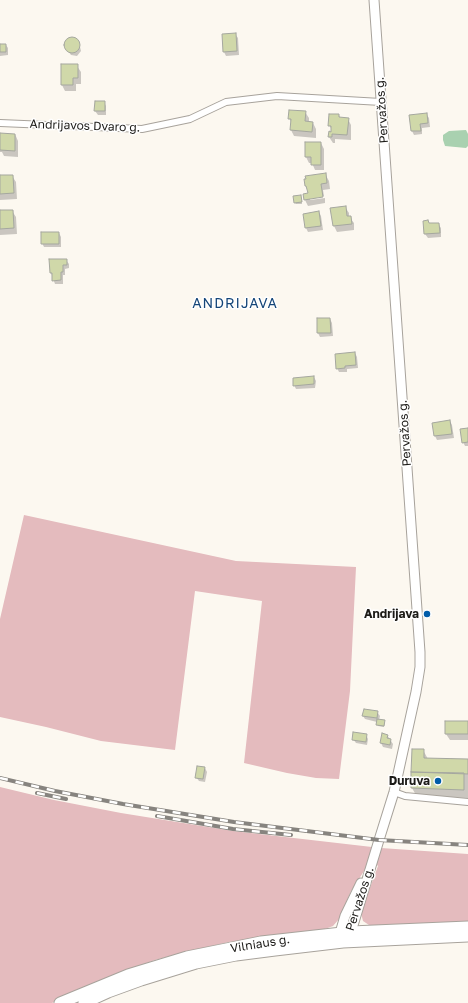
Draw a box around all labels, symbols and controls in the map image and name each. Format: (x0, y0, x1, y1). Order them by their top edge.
street label: Pervažos g. (372, 76, 392, 144)
street label: Andrijavos Dvaro g. (29, 117, 141, 135)
district label: ANDRIJAVA (192, 296, 278, 312)
street label: Pervažos g. (395, 399, 415, 467)
place label: Andrijava (364, 607, 419, 621)
marker: Andrijava (422, 609, 432, 619)
place label: Duruva (389, 774, 430, 788)
marker: Duruva (433, 776, 443, 786)
street label: Pervažos g. (343, 865, 377, 933)
street label: Vilniaus g. (229, 932, 291, 956)

